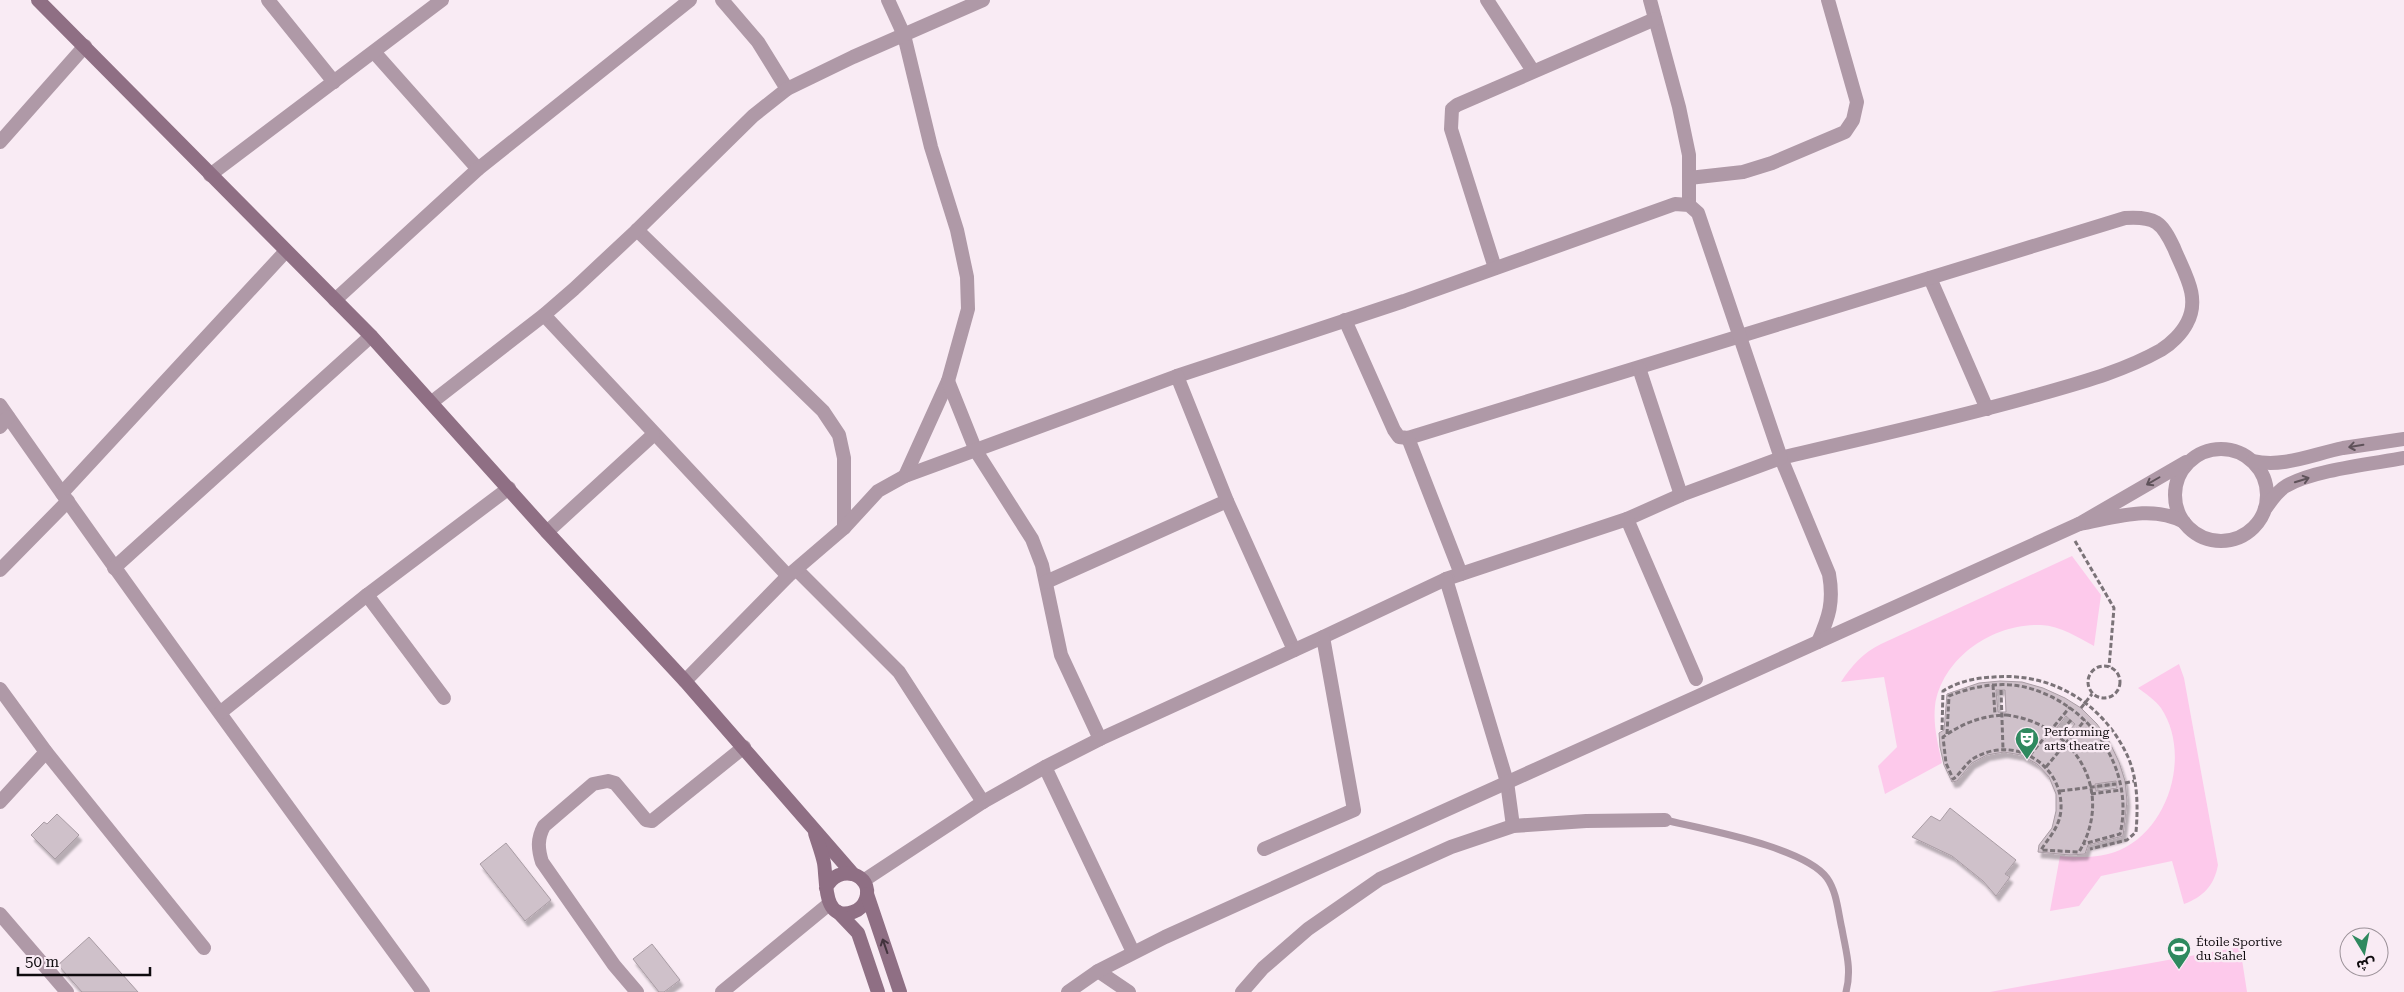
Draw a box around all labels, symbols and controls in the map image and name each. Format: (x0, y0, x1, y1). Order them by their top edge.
one-way arrow (2348, 442, 2364, 452)
one-way arrow (2293, 475, 2309, 485)
one-way arrow (2147, 477, 2161, 487)
place label: Performing arts theatre (2044, 725, 2110, 753)
theatre icon: Performing arts theatre (2014, 726, 2040, 760)
north arrow (2339, 927, 2389, 977)
place label: Étoile Sportive du Sahel (2196, 935, 2282, 963)
sports icon: Étoile Sportive du Sahel (2166, 936, 2192, 970)
one-way arrow (879, 938, 889, 954)
scale bar (18, 944, 150, 976)
text: 50 m (25, 953, 60, 971)
text: ش (2355, 955, 2377, 974)

